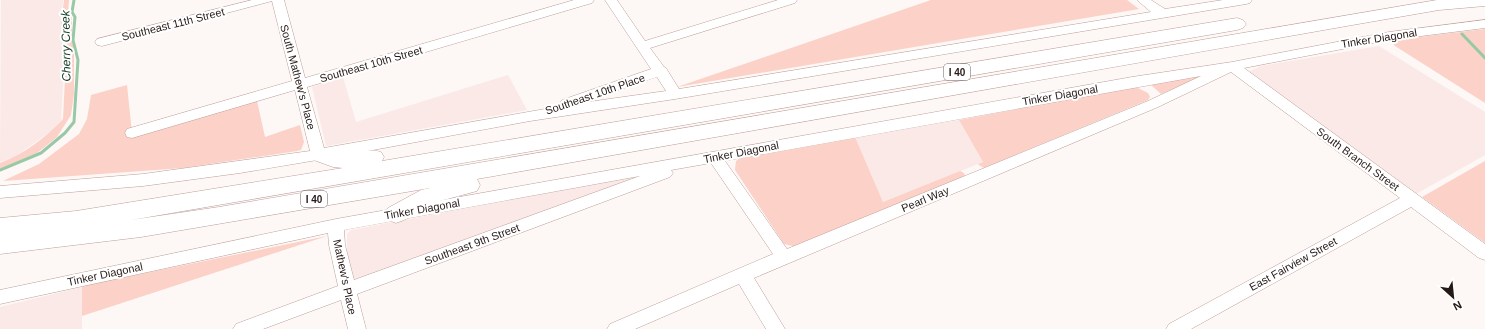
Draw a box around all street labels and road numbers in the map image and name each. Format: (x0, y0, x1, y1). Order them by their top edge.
street label: Southeast 11th Street (120, 5, 226, 43)
street label: South Mathew's Place (278, 23, 318, 131)
street label: Tinker Diagonal (1340, 26, 1418, 50)
street label: Southeast 10th Street (318, 44, 424, 84)
road number: I 40 (944, 64, 970, 80)
street label: Southeast 10th Place (544, 71, 646, 117)
street label: Tinker Diagonal (1021, 82, 1099, 108)
street label: South Branch Street (1314, 125, 1402, 193)
street label: Tinker Diagonal (702, 139, 780, 165)
street label: Pearl Way (899, 184, 951, 214)
road number: I 40 (301, 191, 327, 207)
street label: Tinker Diagonal (383, 196, 461, 222)
street label: Southeast 9th Street (423, 221, 521, 267)
street label: East Fairview Street (1247, 235, 1339, 293)
street label: Mathew's Place (331, 238, 359, 316)
street label: Tinker Diagonal (66, 260, 144, 288)

